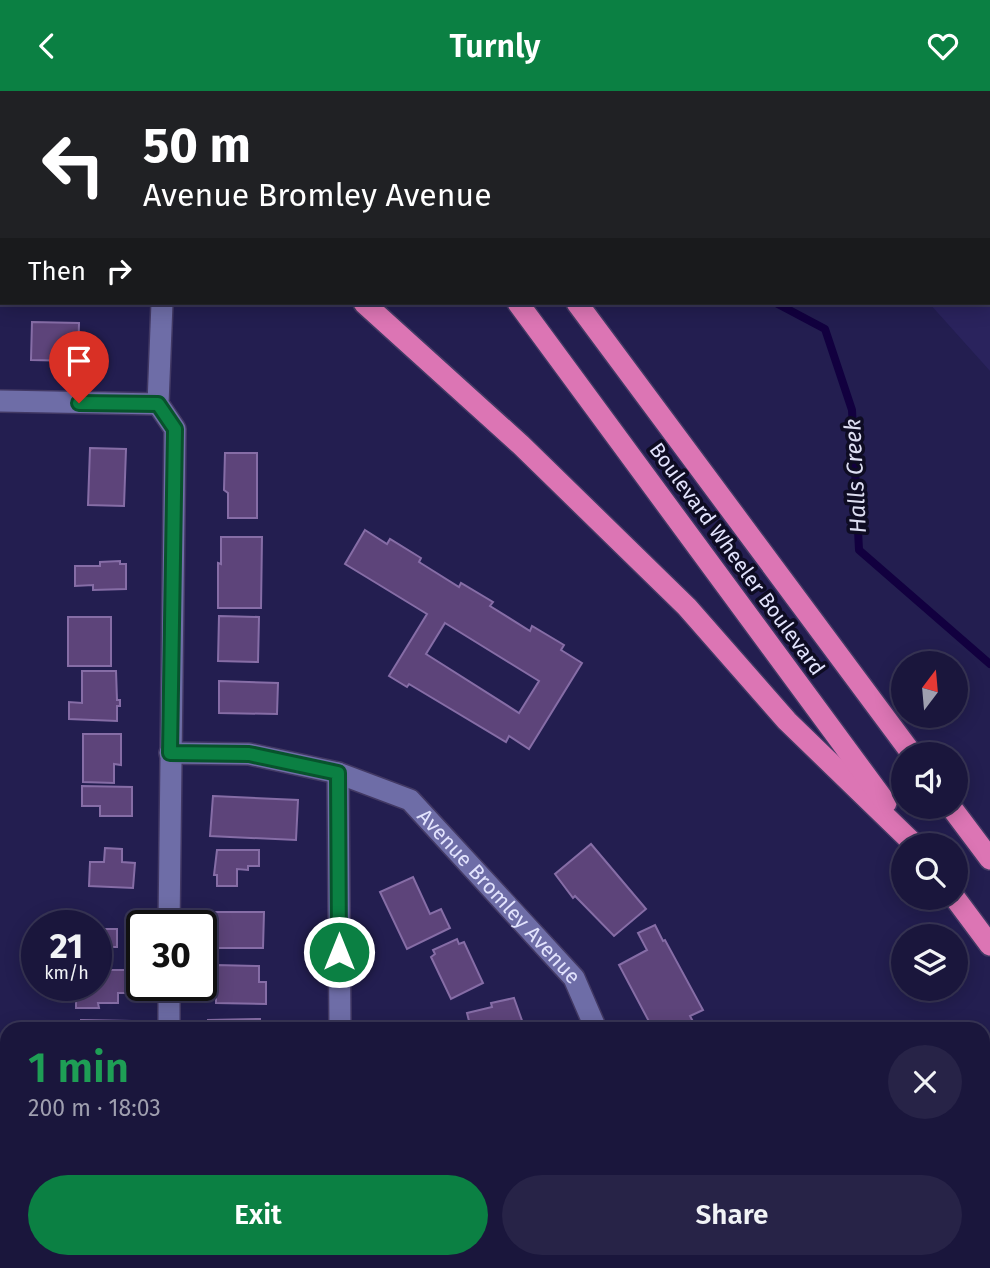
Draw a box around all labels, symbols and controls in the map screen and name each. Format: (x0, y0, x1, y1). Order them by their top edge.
icon: back (28, 27, 66, 65)
text: Turnly (450, 27, 540, 65)
icon: heart (924, 27, 962, 65)
text: 50 m (143, 116, 251, 175)
icon: left (28, 119, 119, 210)
text: Avenue Bromley Avenue (143, 176, 492, 214)
icon: right (100, 252, 138, 290)
text: Then (28, 256, 86, 287)
pin (49, 331, 109, 403)
icon: arrive (60, 342, 98, 380)
water label: Halls Creek (838, 418, 872, 534)
street label: Boulevard Wheeler Boulevard (644, 437, 830, 681)
north arrow (891, 651, 968, 728)
map controls (891, 651, 968, 1001)
button: sound (891, 742, 968, 819)
street label: Avenue Bromley Avenue (412, 803, 586, 989)
button: search (891, 833, 968, 910)
speed limit sign: 30 (126, 910, 217, 1001)
position arrow (302, 915, 376, 989)
button: layers (891, 924, 968, 1001)
text: 21 (50, 925, 83, 967)
text: km/h (44, 962, 89, 984)
text: 1 min (28, 1043, 129, 1093)
button: close (888, 1045, 962, 1119)
text: 200 m · 18:03 (28, 1094, 161, 1122)
button: Exit (28, 1175, 488, 1255)
button: Share (502, 1175, 962, 1255)

